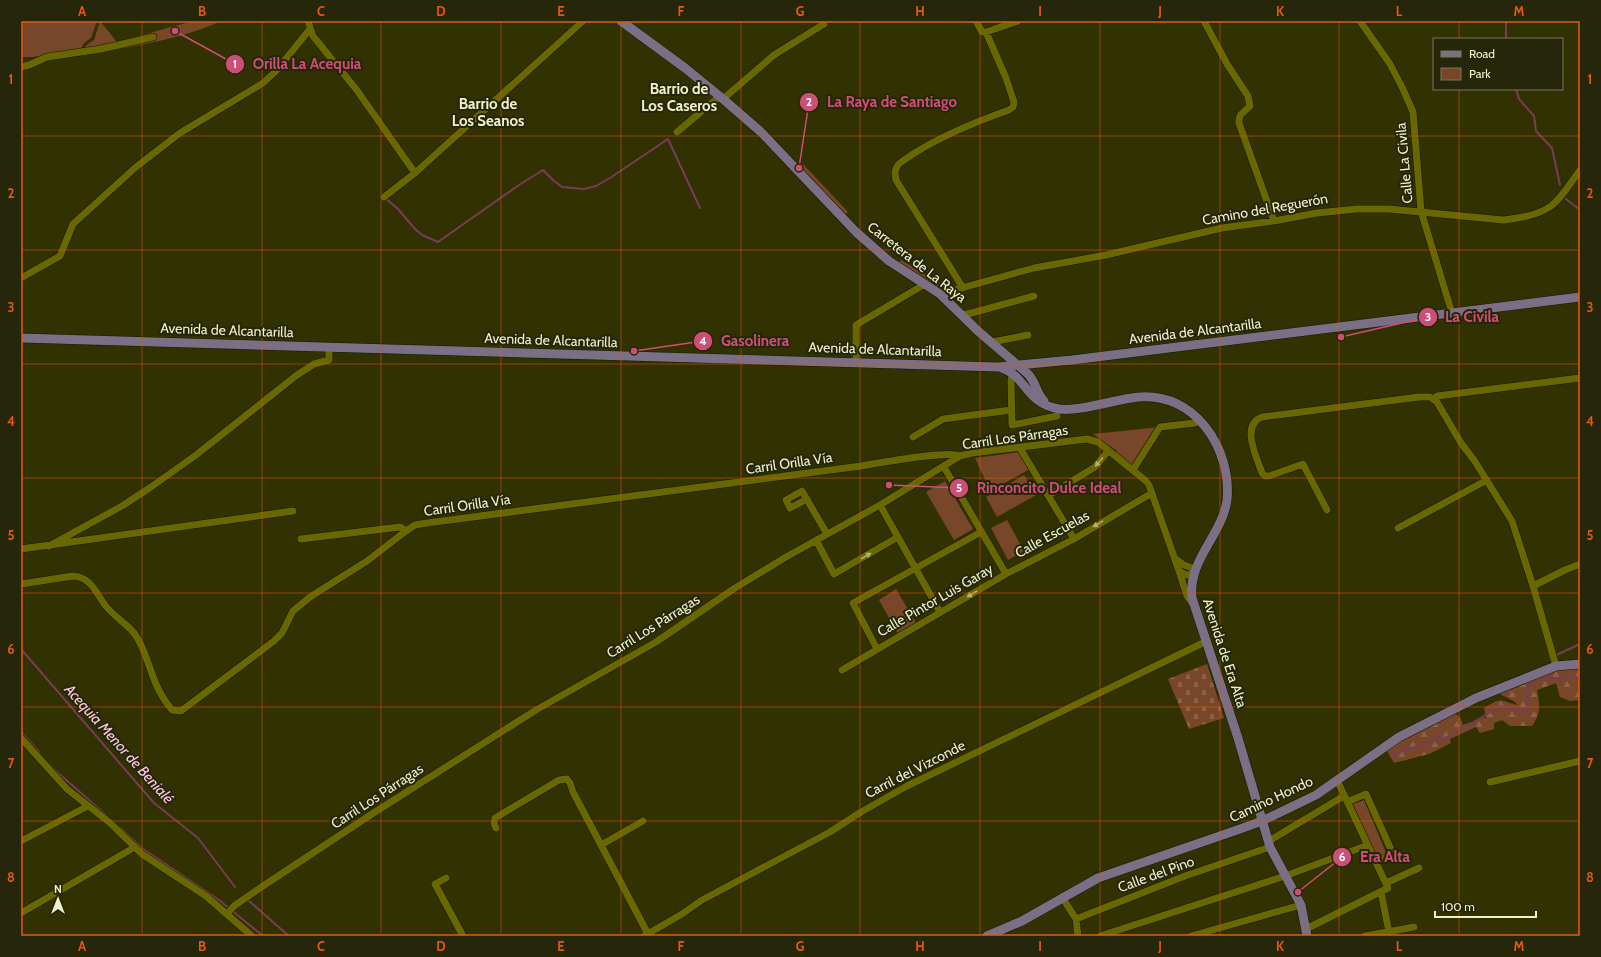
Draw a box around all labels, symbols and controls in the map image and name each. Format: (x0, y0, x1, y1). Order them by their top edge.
text: A (78, 3, 87, 19)
text: B (198, 3, 206, 19)
text: C (317, 3, 325, 19)
text: D (436, 3, 446, 19)
text: E (557, 3, 565, 19)
text: F (678, 3, 685, 19)
text: G (796, 3, 805, 19)
text: H (915, 3, 925, 19)
text: I (1038, 3, 1042, 19)
text: J (1157, 3, 1162, 19)
text: K (1276, 3, 1285, 19)
text: L (1396, 3, 1403, 19)
text: M (1514, 3, 1525, 19)
legend (1433, 38, 1563, 90)
text: Road (1469, 46, 1495, 61)
callout: Orilla La Acequia (225, 50, 369, 77)
text: Orilla La Acequia (253, 55, 362, 73)
text: 1 (233, 56, 237, 71)
text: Park (1469, 66, 1491, 81)
text: 1 (9, 71, 13, 87)
text: 1 (1588, 71, 1592, 87)
district label: Barrio de Los Caseros (641, 80, 717, 115)
callout: La Raya de Santiago (799, 89, 965, 116)
text: La Raya de Santiago (827, 93, 957, 111)
text: 2 (806, 94, 812, 109)
district label: Barrio de Los Seanos (452, 95, 524, 130)
street label: Calle La Civila (1391, 122, 1416, 204)
text: 2 (8, 185, 15, 201)
text: 2 (1587, 185, 1594, 201)
street label: Camino del Reguerón (1201, 189, 1329, 229)
street label: Carretera de La Raya (864, 218, 970, 306)
text: 3 (7, 299, 15, 315)
text: 3 (1586, 299, 1594, 315)
callout: La Civila (1418, 303, 1507, 330)
text: La Civila (1445, 308, 1499, 326)
text: 3 (1425, 309, 1431, 324)
street label: Avenida de Alcantarilla (1128, 314, 1263, 348)
street label: Avenida de Alcantarilla (160, 319, 294, 341)
callout: Gasolinera (693, 327, 798, 354)
street label: Avenida de Alcantarilla (484, 329, 618, 351)
text: Gasolinera (721, 332, 790, 350)
text: 4 (699, 333, 707, 348)
street label: Avenida de Alcantarilla (808, 338, 942, 360)
text: 4 (7, 413, 15, 429)
text: 4 (1586, 413, 1594, 429)
street label: Carril Los Párragas (961, 421, 1069, 453)
street label: Carril Orilla Vía (745, 448, 834, 478)
one-way arrow (1094, 457, 1103, 467)
callout: Rinconcito Dulce Ideal (949, 475, 1129, 502)
text: Rinconcito Dulce Ideal (977, 479, 1121, 497)
text: 5 (956, 480, 962, 495)
street label: Carril Orilla Vía (423, 490, 512, 520)
street label: Calle Escuelas (1012, 506, 1093, 562)
one-way arrow (1092, 521, 1104, 528)
text: 5 (8, 527, 15, 543)
text: 5 (1587, 527, 1594, 543)
one-way arrow (860, 552, 872, 559)
street label: Calle Pintor Luis Garay (874, 559, 996, 641)
street label: Carril Los Párragas (603, 590, 703, 662)
one-way arrow (966, 590, 978, 597)
street label: Avenida de Era Alta (1199, 596, 1251, 710)
text: 6 (7, 641, 15, 657)
text: 6 (1586, 641, 1594, 657)
water label: Acequia Menor de Benialé (60, 680, 177, 807)
street label: Carril del Vizconde (862, 736, 968, 802)
text: 7 (8, 755, 15, 771)
text: 7 (1587, 755, 1594, 771)
street label: Carril Los Párragas (327, 759, 427, 833)
street label: Camino Hondo (1226, 772, 1316, 826)
callout: Era Alta (1332, 843, 1417, 870)
text: Era Alta (1360, 848, 1410, 866)
text: 6 (1339, 849, 1346, 864)
street label: Calle del Pino (1115, 852, 1197, 896)
text: 8 (7, 869, 15, 885)
text: 8 (1586, 869, 1594, 885)
north arrow (38, 879, 78, 919)
text: N (54, 882, 62, 896)
scale bar (1435, 893, 1536, 919)
text: 100 m (1441, 899, 1475, 914)
text: A (78, 938, 87, 954)
text: B (198, 938, 206, 954)
text: C (317, 938, 325, 954)
text: D (436, 938, 446, 954)
text: E (557, 938, 565, 954)
text: F (678, 938, 685, 954)
text: G (796, 938, 805, 954)
text: H (915, 938, 925, 954)
text: I (1038, 938, 1042, 954)
text: J (1157, 938, 1162, 954)
text: K (1276, 938, 1285, 954)
text: L (1396, 938, 1403, 954)
text: M (1514, 938, 1525, 954)

